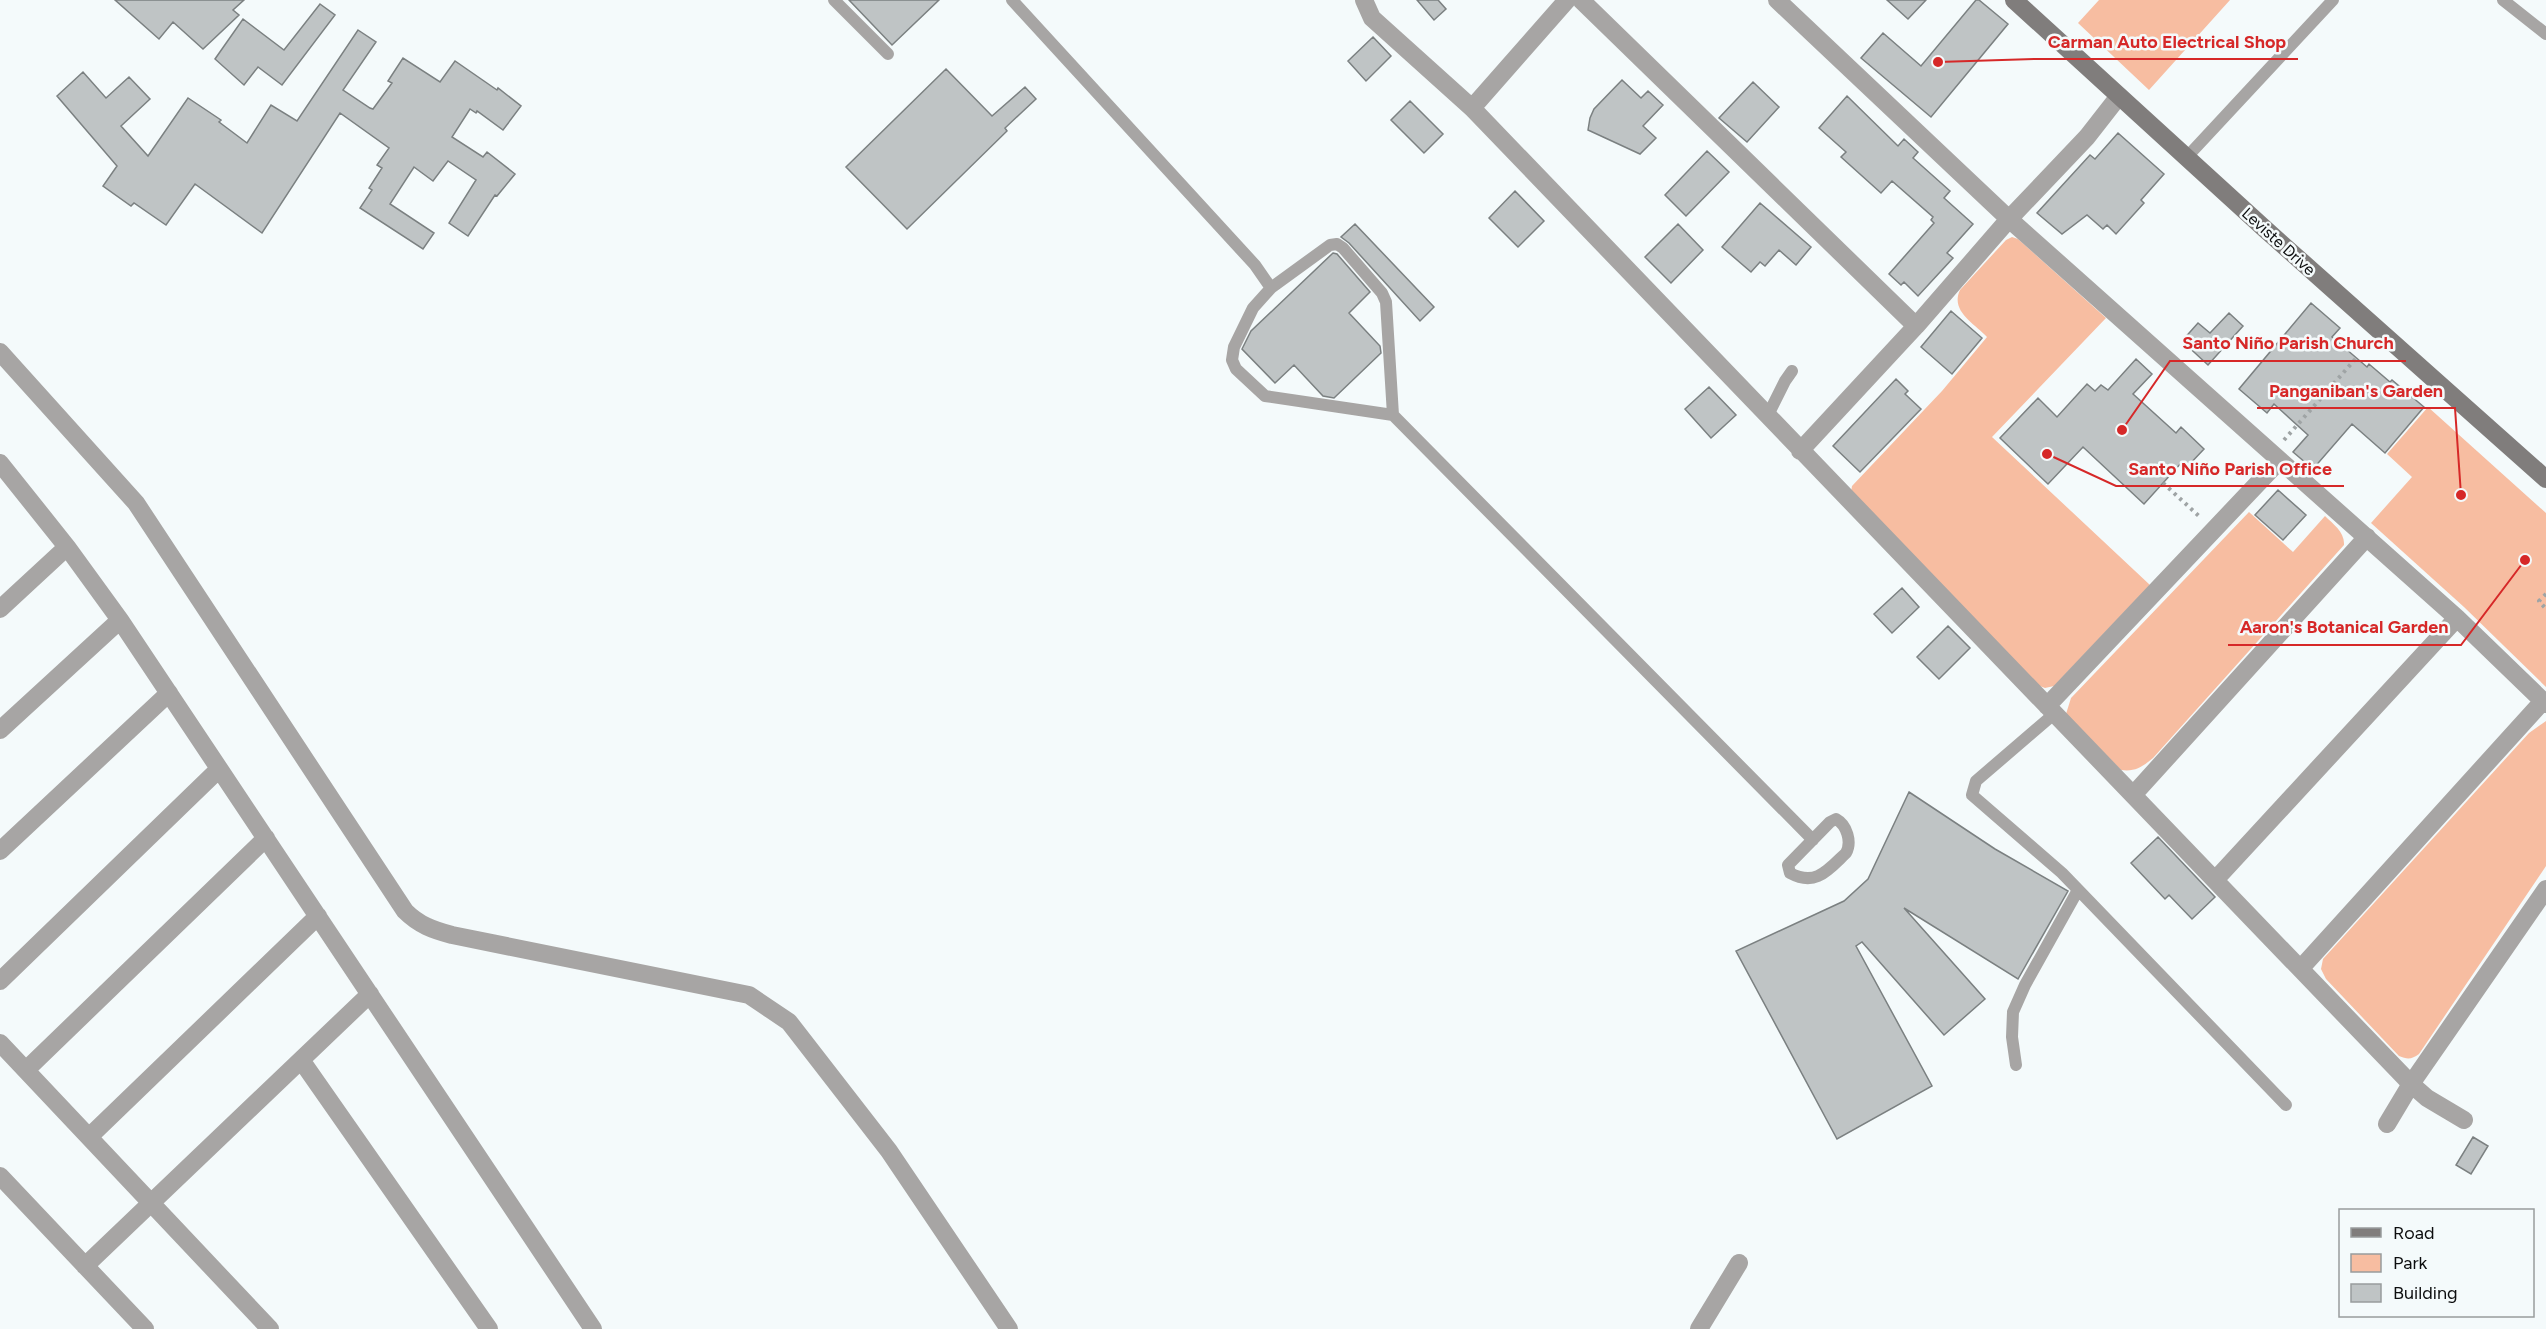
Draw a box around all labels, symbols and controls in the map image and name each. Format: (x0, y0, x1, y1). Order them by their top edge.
callout: Carman Auto Electrical Shop (2036, 23, 2298, 59)
text: Carman Auto Electrical Shop (2048, 31, 2286, 53)
street label: Leviste Drive (2238, 204, 2319, 279)
callout: Santo Niño Parish Church (2170, 325, 2406, 361)
text: Santo Niño Parish Church (2182, 332, 2394, 354)
callout: Panganiban's Garden (2257, 372, 2455, 408)
text: Panganiban's Garden (2269, 380, 2443, 402)
callout: Santo Niño Parish Office (2116, 450, 2344, 486)
text: Santo Niño Parish Office (2128, 458, 2332, 480)
callout: Aaron's Botanical Garden (2228, 609, 2461, 645)
text: Aaron's Botanical Garden (2240, 616, 2448, 638)
legend (2339, 1209, 2534, 1317)
text: Road (2393, 1222, 2434, 1244)
text: Park (2393, 1252, 2428, 1274)
text: Building (2393, 1282, 2458, 1304)

